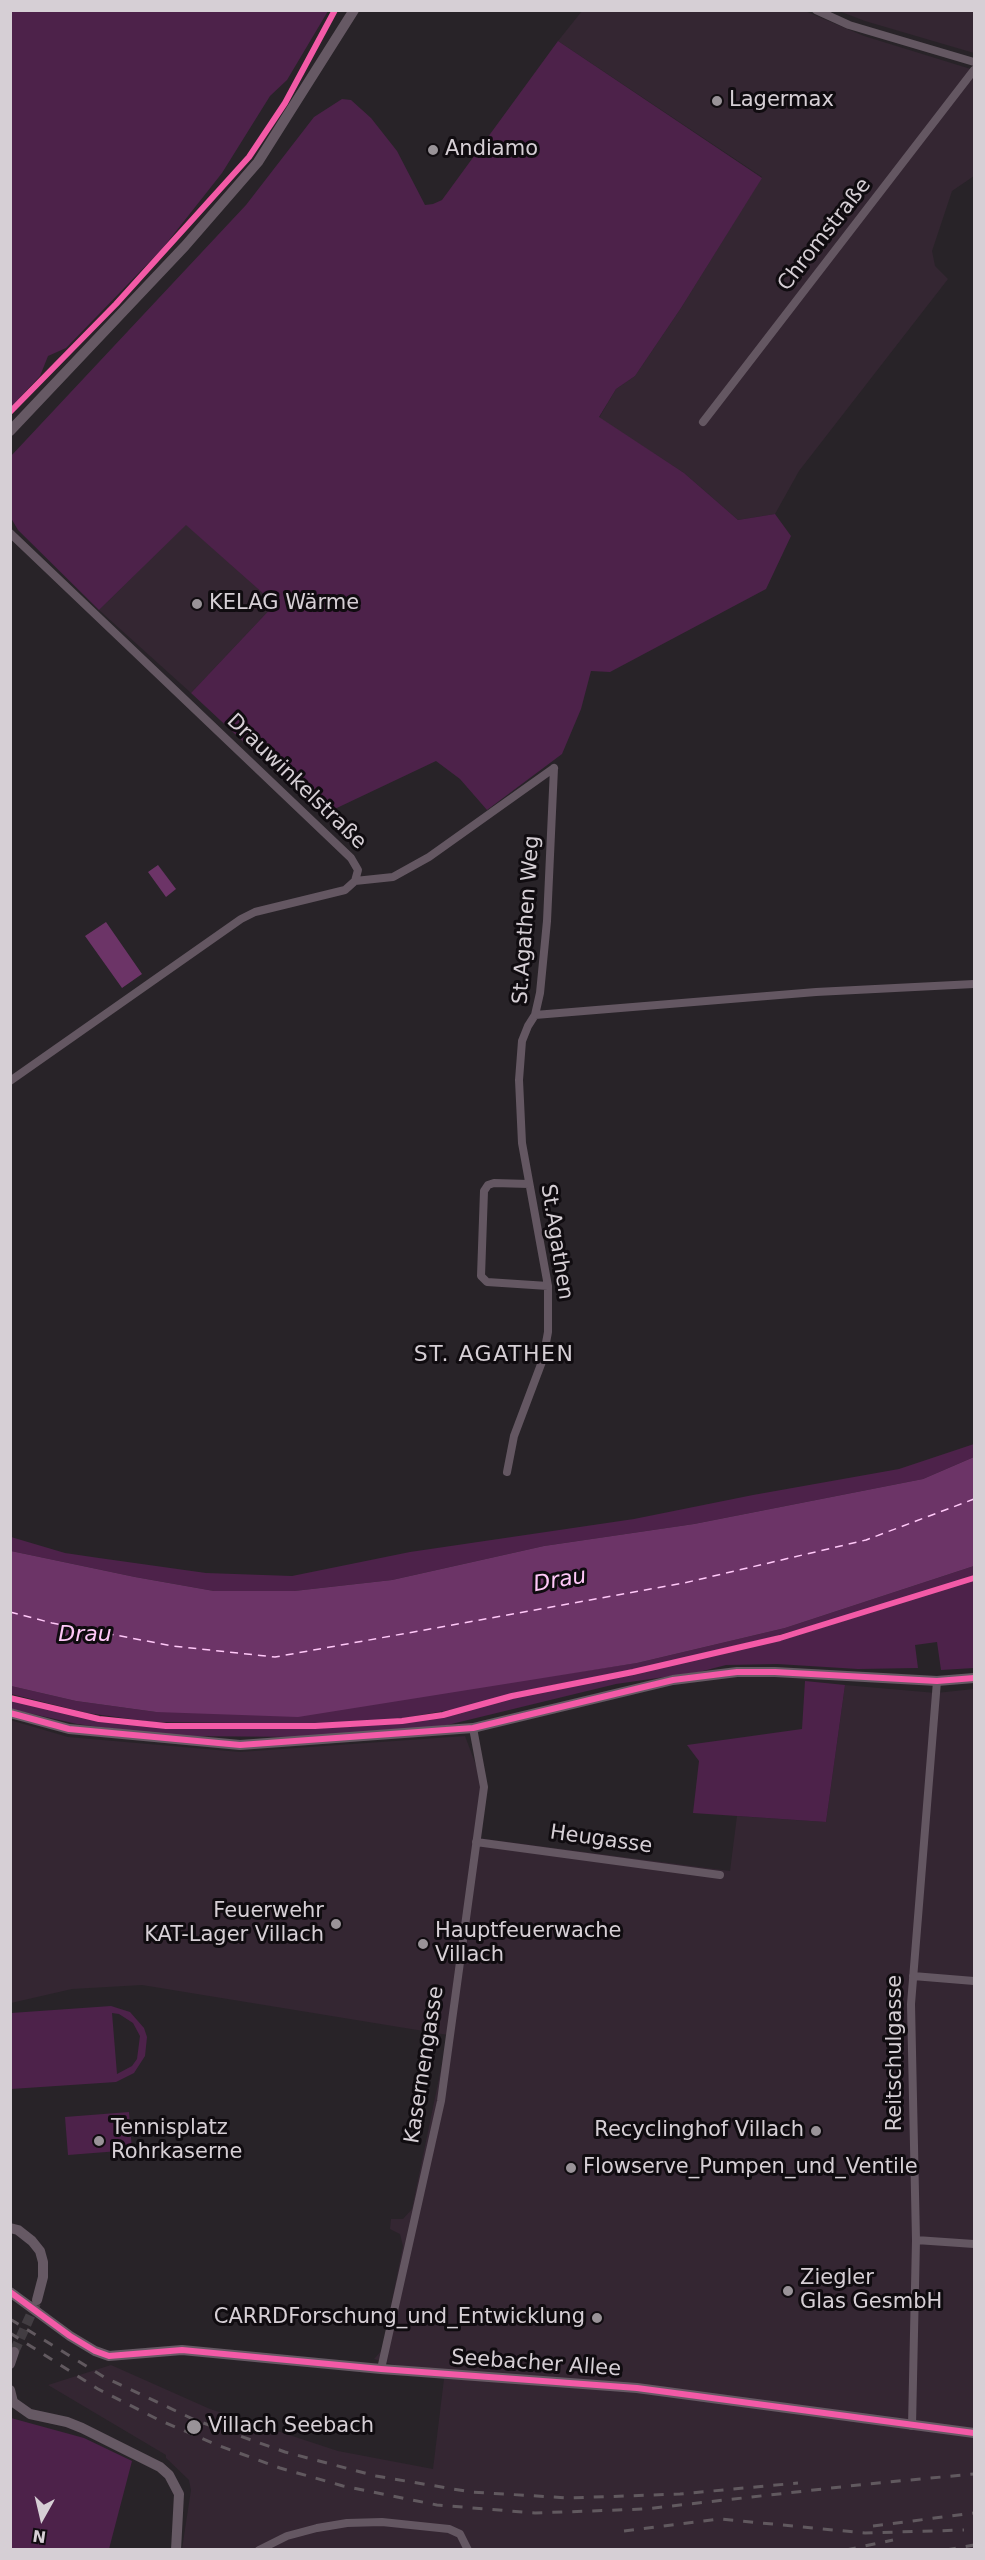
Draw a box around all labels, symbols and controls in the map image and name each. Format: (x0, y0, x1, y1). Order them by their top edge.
place label: Lagermax (729, 88, 834, 114)
marker: Lagermax (710, 94, 724, 108)
place label: Andiamo (445, 137, 538, 163)
marker: Andiamo (426, 143, 440, 157)
street label: Chromstraße (773, 174, 877, 296)
place label: KELAG Wärme (209, 591, 359, 617)
marker: KELAG Wärme (190, 597, 204, 611)
street label: Drauwinkelstraße (221, 709, 371, 855)
street label: St.Agathen Weg (509, 835, 545, 1005)
street label: St.Agathen (534, 1182, 578, 1302)
district label: ST. AGATHEN (414, 1342, 574, 1368)
water label: Drau (531, 1563, 589, 1599)
water label: Drau (58, 1622, 112, 1648)
street label: Heugasse (548, 1820, 654, 1860)
place label: Feuerwehr KAT-Lager Villach (144, 1899, 324, 1949)
marker: Feuerwehr KAT-Lager Villach (329, 1917, 343, 1931)
place label: Hauptfeuerwache Villach (435, 1919, 622, 1969)
marker: Hauptfeuerwache Villach (416, 1937, 430, 1951)
street label: Reitschulgasse (883, 1975, 909, 2131)
street label: Kasernengasse (400, 1985, 450, 2145)
place label: Tennisplatz Rohrkaserne (111, 2116, 242, 2166)
place label: Recyclinghof Villach (594, 2118, 804, 2144)
marker: Recyclinghof Villach (809, 2124, 823, 2138)
marker: Tennisplatz Rohrkaserne (92, 2134, 106, 2148)
place label: Flowserve_Pumpen_und_Ventile (583, 2155, 918, 2181)
marker: Flowserve_Pumpen_und_Ventile (564, 2161, 578, 2175)
place label: Ziegler Glas GesmbH (800, 2266, 942, 2316)
marker: Ziegler Glas GesmbH (781, 2284, 795, 2298)
place label: CARRDForschung_und_Entwicklung (214, 2305, 585, 2331)
marker: CARRDForschung_und_Entwicklung (590, 2311, 604, 2325)
street label: Seebacher Allee (450, 2345, 622, 2383)
place label: Villach Seebach (208, 2414, 374, 2440)
marker: Villach Seebach (185, 2418, 203, 2436)
north arrow (12, 2488, 72, 2548)
text: N (31, 2526, 47, 2547)

